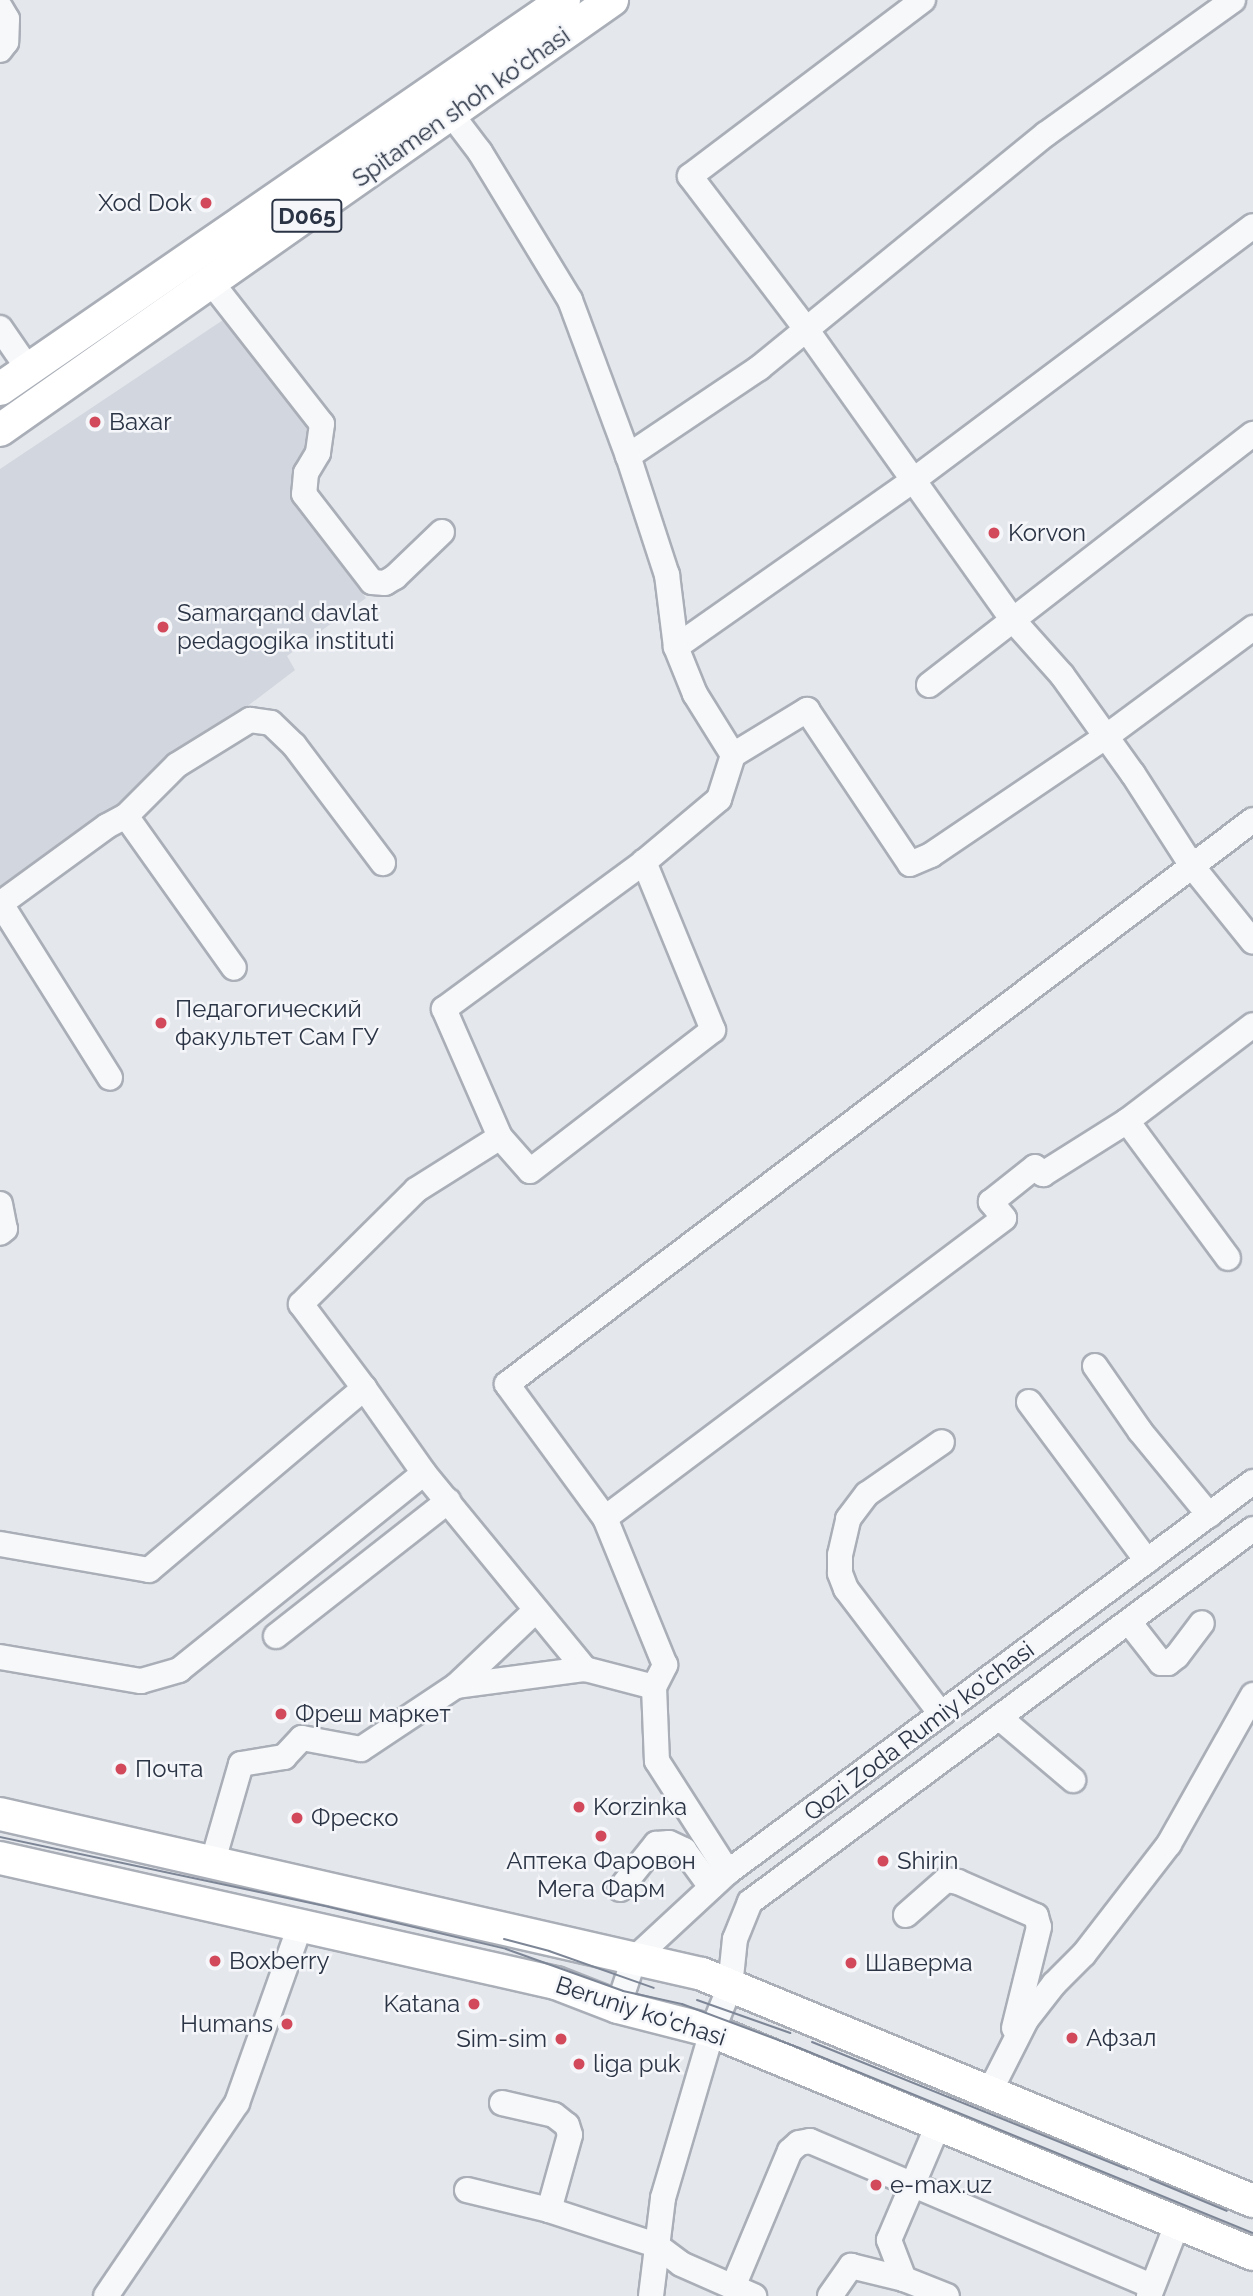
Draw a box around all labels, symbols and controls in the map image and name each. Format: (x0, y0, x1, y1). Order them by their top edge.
street label: Spitamen shoh ko'chasi (347, 21, 575, 193)
place label: Xod Dok (98, 189, 192, 217)
marker: Xod Dok (198, 195, 214, 211)
road number: D065 (270, 196, 344, 236)
place label: Baxar (109, 408, 172, 436)
marker: Baxar (87, 414, 103, 430)
place label: Korvon (1008, 519, 1086, 547)
marker: Korvon (986, 525, 1002, 541)
place label: Samarqand davlat pedagogika instituti (177, 599, 395, 655)
marker: Samarqand davlat pedagogika instituti (155, 619, 171, 635)
place label: Педагогический факультет Сам ГУ (175, 995, 378, 1051)
marker: Педагогический факультет Сам ГУ (153, 1015, 169, 1031)
street label: Qozi Zoda Rumiy ko'chasi (798, 1635, 1040, 1827)
place label: Фреш маркет (295, 1700, 451, 1728)
marker: Фреш маркет (273, 1706, 289, 1722)
place label: Почта (135, 1755, 203, 1783)
marker: Почта (113, 1761, 129, 1777)
place label: Korzinka (593, 1793, 687, 1821)
marker: Korzinka (571, 1799, 587, 1815)
place label: Фреско (311, 1804, 399, 1832)
marker: Фреско (289, 1810, 305, 1826)
marker: Аптека Фаровон Мега Фарм (593, 1828, 609, 1844)
place label: Аптека Фаровон Мега Фарм (506, 1847, 696, 1903)
place label: Shirin (897, 1847, 958, 1875)
marker: Shirin (875, 1853, 891, 1869)
place label: Boxberry (229, 1947, 330, 1975)
place label: Шаверма (865, 1949, 973, 1977)
marker: Boxberry (207, 1953, 223, 1969)
marker: Шаверма (843, 1955, 859, 1971)
street label: Beruniy ko'chasi (552, 1970, 730, 2052)
place label: Katana (383, 1990, 460, 2018)
marker: Katana (466, 1996, 482, 2012)
place label: Humans (180, 2010, 273, 2038)
marker: Humans (279, 2016, 295, 2032)
place label: Афзал (1086, 2024, 1156, 2052)
place label: Sim-sim (456, 2025, 547, 2053)
marker: Афзал (1064, 2030, 1080, 2046)
marker: Sim-sim (553, 2031, 569, 2047)
place label: liga puk (593, 2050, 681, 2078)
marker: liga puk (571, 2056, 587, 2072)
place label: e-max.uz (890, 2171, 992, 2199)
marker: e-max.uz (868, 2177, 884, 2193)

